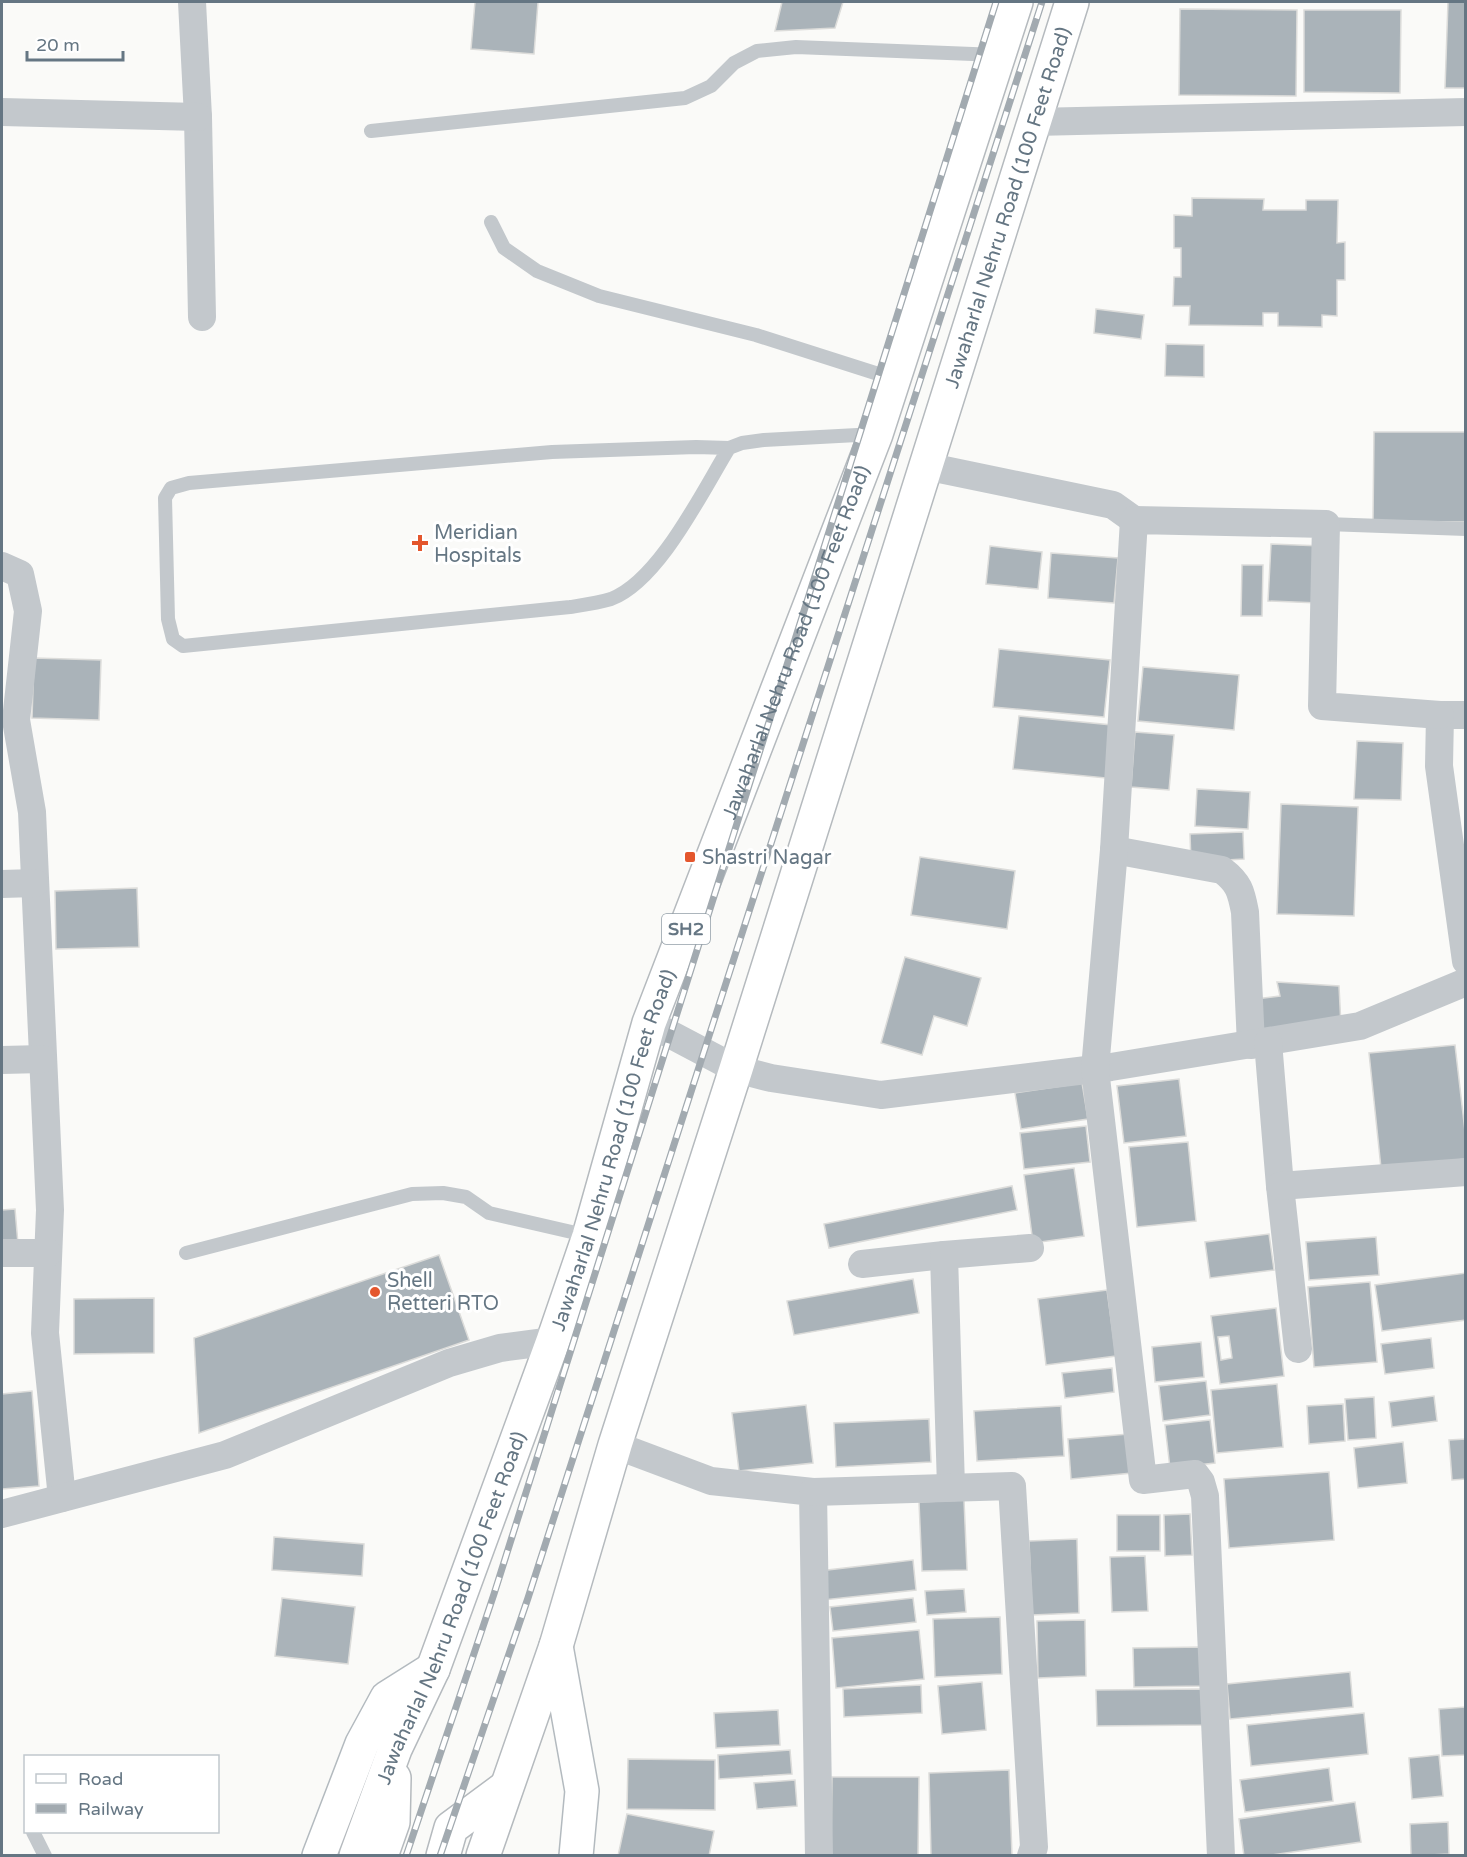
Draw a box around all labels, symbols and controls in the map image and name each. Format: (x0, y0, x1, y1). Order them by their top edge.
scale bar (27, 24, 123, 62)
street label: Jawaharlal Nehru Road (100 Feet Road) (940, 24, 1076, 391)
text: 20 m (36, 34, 80, 56)
street label: Jawaharlal Nehru Road (100 Feet Road) (718, 462, 876, 823)
place label: Meridian Hospitals (434, 521, 522, 568)
marker: Meridian Hospitals (411, 534, 429, 552)
place label: Shastri Nagar (702, 846, 832, 870)
marker: Shastri Nagar (683, 850, 697, 864)
road number: SH2 (662, 914, 710, 944)
street label: Jawaharlal Nehru Road (100 Feet Road) (546, 966, 682, 1334)
place label: Shell Retteri RTO (387, 1269, 499, 1316)
marker: Shell Retteri RTO (368, 1285, 382, 1299)
street label: Jawaharlal Nehru Road (100 Feet Road) (372, 1428, 532, 1788)
legend (24, 1755, 219, 1833)
text: Road (78, 1768, 123, 1790)
text: Railway (78, 1798, 144, 1820)

